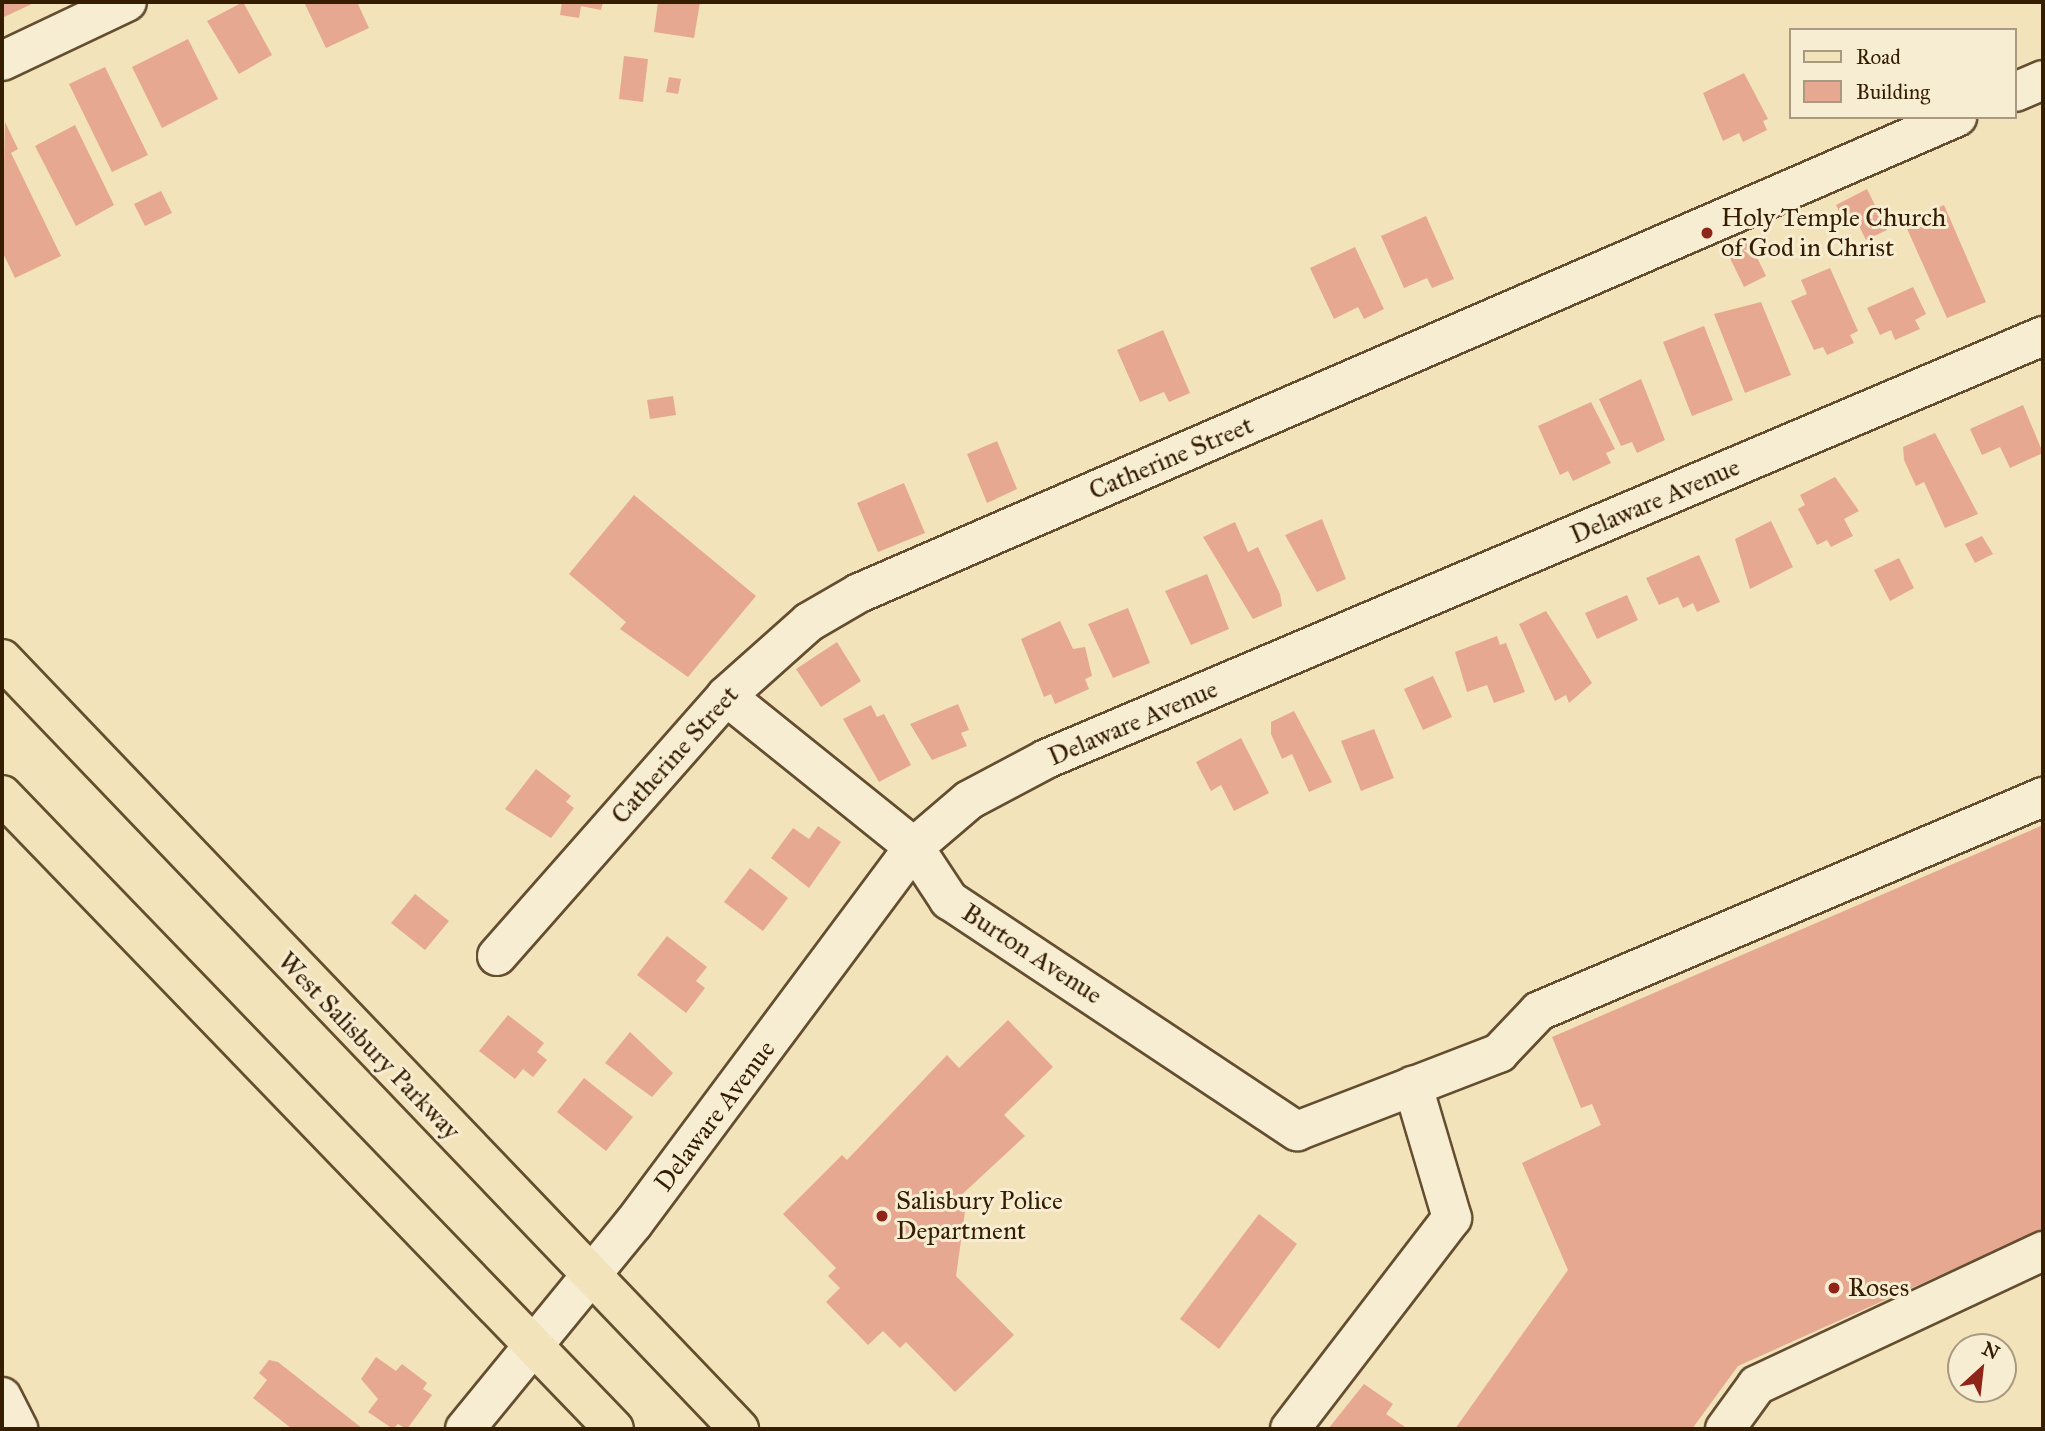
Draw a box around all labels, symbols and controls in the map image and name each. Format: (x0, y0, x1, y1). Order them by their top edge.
legend (1790, 28, 2017, 119)
text: Road (1856, 44, 1901, 70)
text: Building (1856, 79, 1930, 105)
place label: Holy Temple Church of God in Christ (1721, 202, 1946, 264)
marker: Holy Temple Church of God in Christ (1699, 225, 1715, 241)
street label: Catherine Street (1084, 409, 1258, 507)
street label: Delaware Avenue (1566, 451, 1744, 551)
street label: Delaware Avenue (1044, 673, 1222, 773)
street label: Catherine Street (605, 680, 745, 830)
street label: Burton Avenue (956, 897, 1108, 1011)
street label: West Salisbury Parkway (271, 946, 467, 1146)
street label: Delaware Avenue (648, 1034, 782, 1198)
place label: Salisbury Police Department (896, 1185, 1063, 1246)
marker: Salisbury Police Department (874, 1208, 890, 1224)
place label: Roses (1848, 1272, 1909, 1304)
marker: Roses (1826, 1280, 1842, 1296)
north arrow (1947, 1333, 2017, 1403)
text: N (1978, 1337, 2003, 1365)

